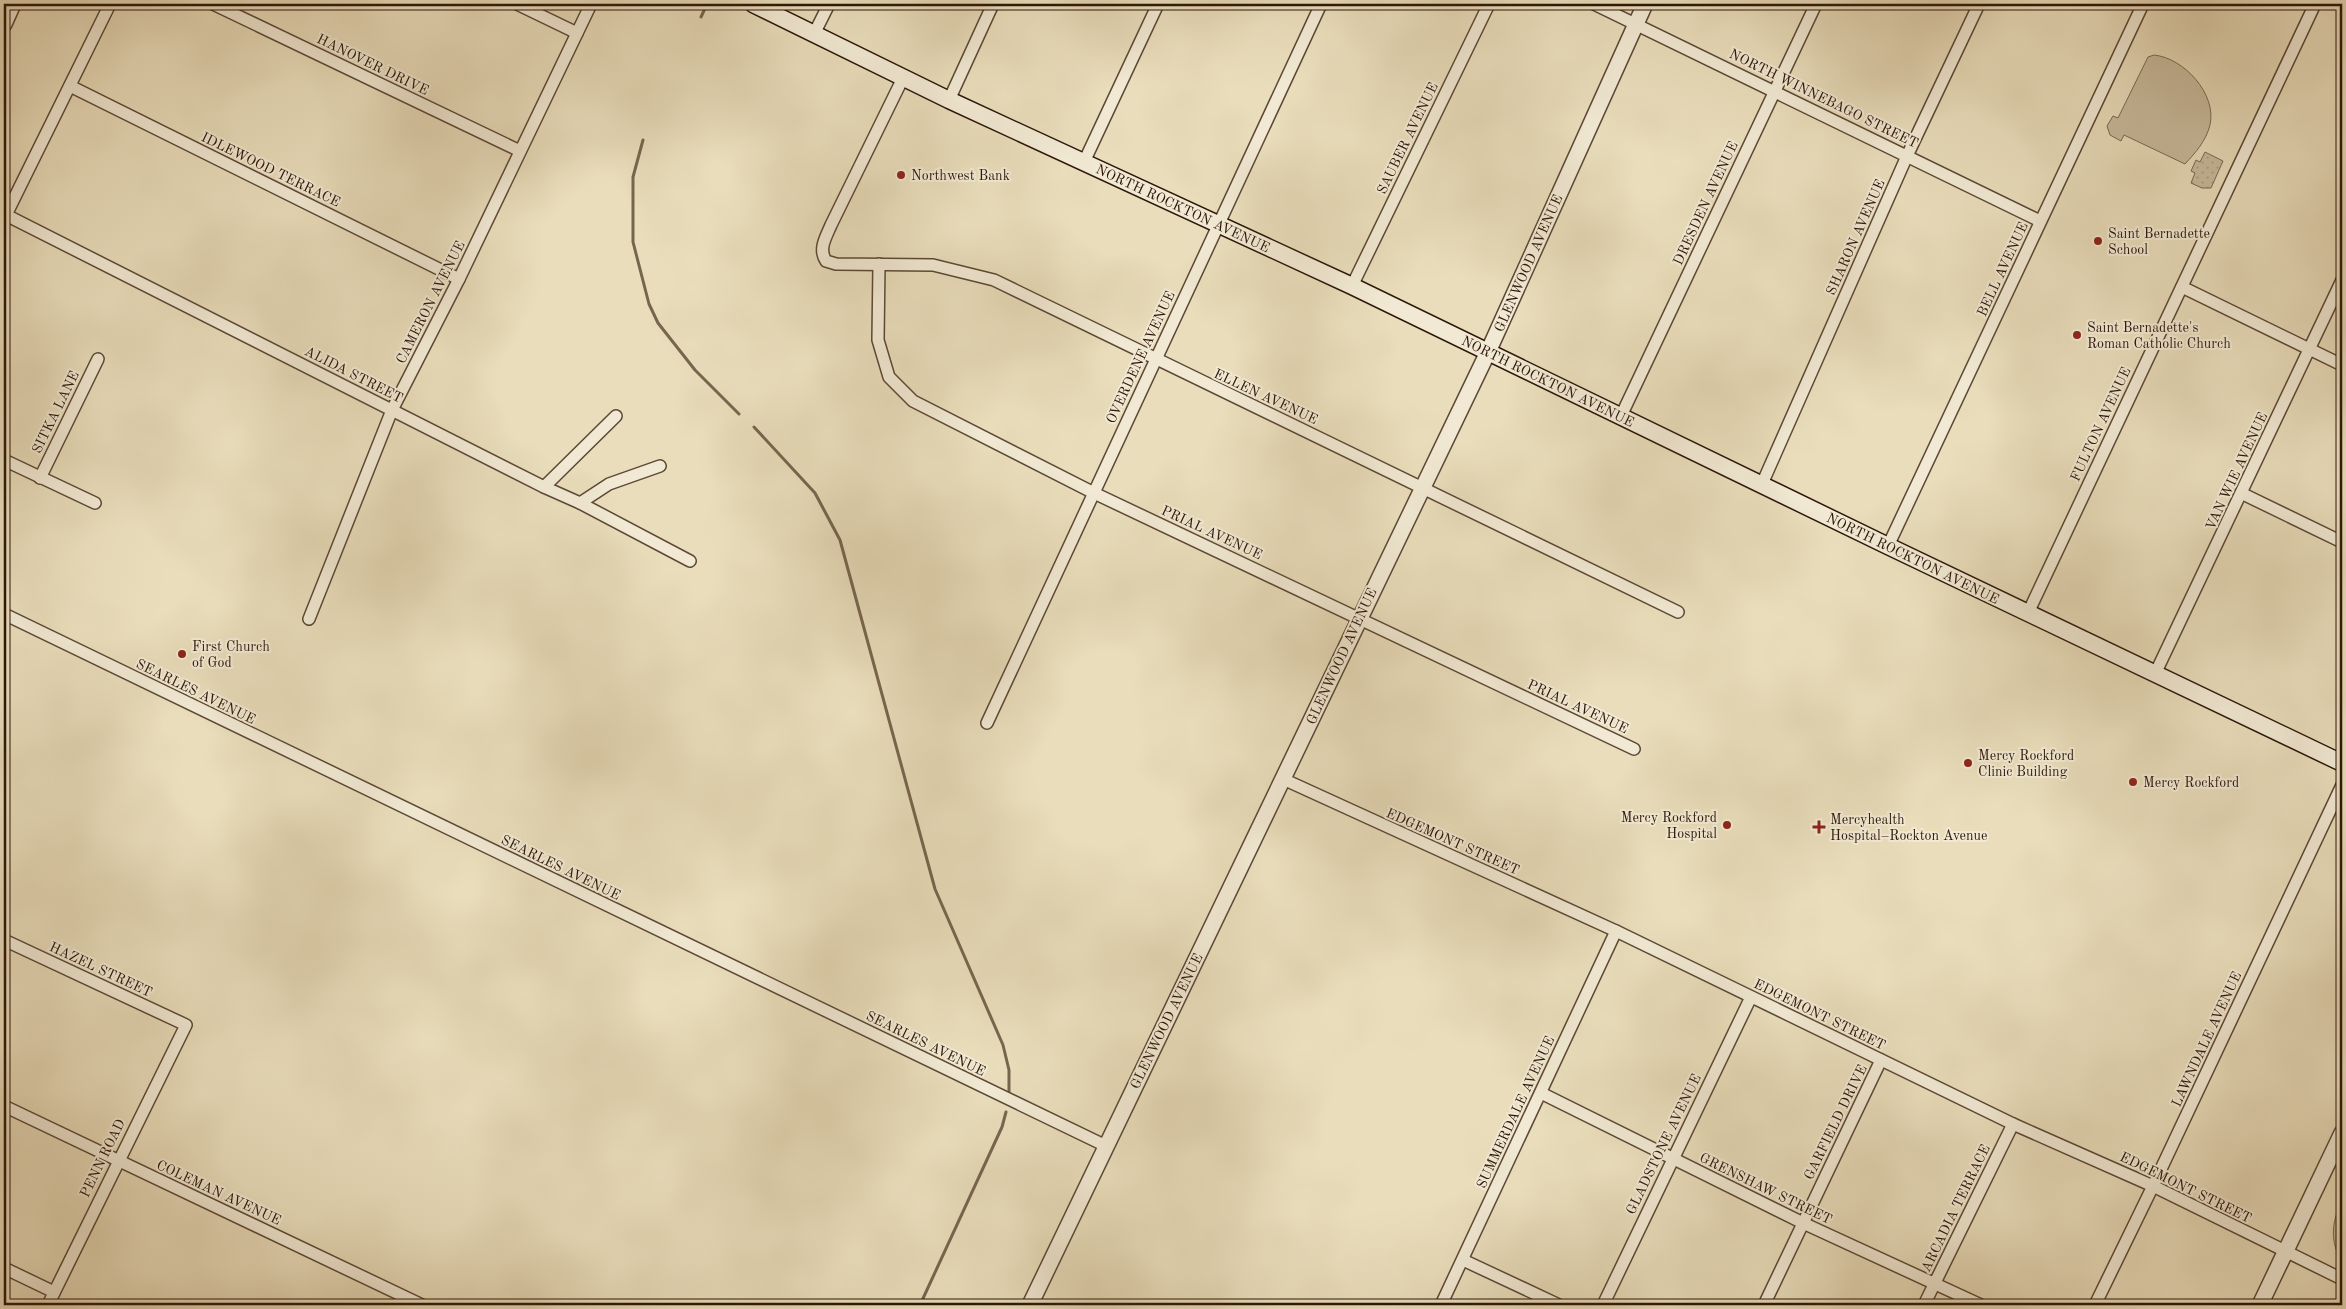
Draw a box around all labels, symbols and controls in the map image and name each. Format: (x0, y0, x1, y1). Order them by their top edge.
street label: HANOVER DRIVE (314, 32, 431, 98)
street label: NORTH WINNEBAGO STREET (1727, 47, 1920, 151)
street label: SAUBER AVENUE (1375, 80, 1441, 196)
street label: IDLEWOOD TERRACE (199, 130, 342, 210)
street label: DRESDEN AVENUE (1671, 139, 1741, 267)
street label: NORTH ROCKTON AVENUE (1093, 162, 1272, 255)
marker: Northwest Bank (895, 169, 907, 181)
place label: Northwest Bank (911, 169, 1010, 183)
street label: SHARON AVENUE (1824, 177, 1888, 297)
street label: GLENWOOD AVENUE (1492, 193, 1566, 334)
street label: BELL AVENUE (1975, 220, 2031, 319)
place label: Saint Bernadette School (2108, 227, 2210, 257)
marker: Saint Bernadette School (2092, 235, 2104, 247)
street label: CAMERON AVENUE (394, 239, 468, 366)
street label: OVERDENE AVENUE (1104, 289, 1178, 426)
place label: Saint Bernadette's Roman Catholic Church (2087, 321, 2231, 351)
marker: Saint Bernadette's Roman Catholic Church (2071, 329, 2083, 341)
street label: NORTH ROCKTON AVENUE (1459, 334, 1636, 430)
street label: ALIDA STREET (302, 344, 405, 406)
street label: FULTON AVENUE (2068, 365, 2134, 484)
street label: ELLEN AVENUE (1211, 367, 1320, 427)
street label: SITKA LANE (30, 369, 82, 456)
street label: VAN WIE AVENUE (2203, 410, 2270, 533)
street label: PRIAL AVENUE (1159, 503, 1264, 562)
street label: NORTH ROCKTON AVENUE (1824, 511, 2001, 607)
street label: GLENWOOD AVENUE (1304, 586, 1380, 727)
place label: First Church of God (192, 640, 270, 670)
marker: First Church of God (176, 648, 188, 660)
street label: SEARLES AVENUE (134, 657, 257, 727)
street label: PRIAL AVENUE (1525, 677, 1630, 736)
place label: Mercy Rockford Clinic Building (1978, 749, 2074, 779)
marker: Mercy Rockford Clinic Building (1962, 757, 1974, 769)
marker: Mercy Rockford (2127, 776, 2139, 788)
place label: Mercy Rockford (2143, 776, 2239, 790)
street label: EDGEMONT STREET (1384, 806, 1521, 878)
place label: Mercy Rockford Hospital (1621, 811, 1717, 841)
place label: Mercyhealth Hospital–Rockton Avenue (1830, 813, 1988, 843)
marker: Mercy Rockford Hospital (1721, 819, 1733, 831)
marker: Mercyhealth Hospital–Rockton Avenue (1812, 820, 1826, 834)
street label: SEARLES AVENUE (499, 833, 622, 903)
street label: HAZEL STREET (47, 940, 154, 1000)
street label: GLENWOOD AVENUE (1128, 952, 1206, 1091)
street label: LAWNDALE AVENUE (2169, 970, 2244, 1109)
street label: EDGEMONT STREET (1752, 977, 1888, 1053)
street label: SEARLES AVENUE (864, 1009, 987, 1079)
street label: SUMMERDALE AVENUE (1474, 1034, 1557, 1191)
street label: GARFIELD DRIVE (1802, 1063, 1870, 1182)
street label: GLADSTONE AVENUE (1624, 1072, 1704, 1217)
street label: PENN ROAD (78, 1117, 128, 1200)
street label: ARCADIA TERRACE (1919, 1143, 1993, 1274)
street label: EDGEMONT STREET (2118, 1150, 2254, 1226)
street label: GRENSHAW STREET (1697, 1151, 1834, 1227)
street label: COLEMAN AVENUE (154, 1158, 283, 1228)

